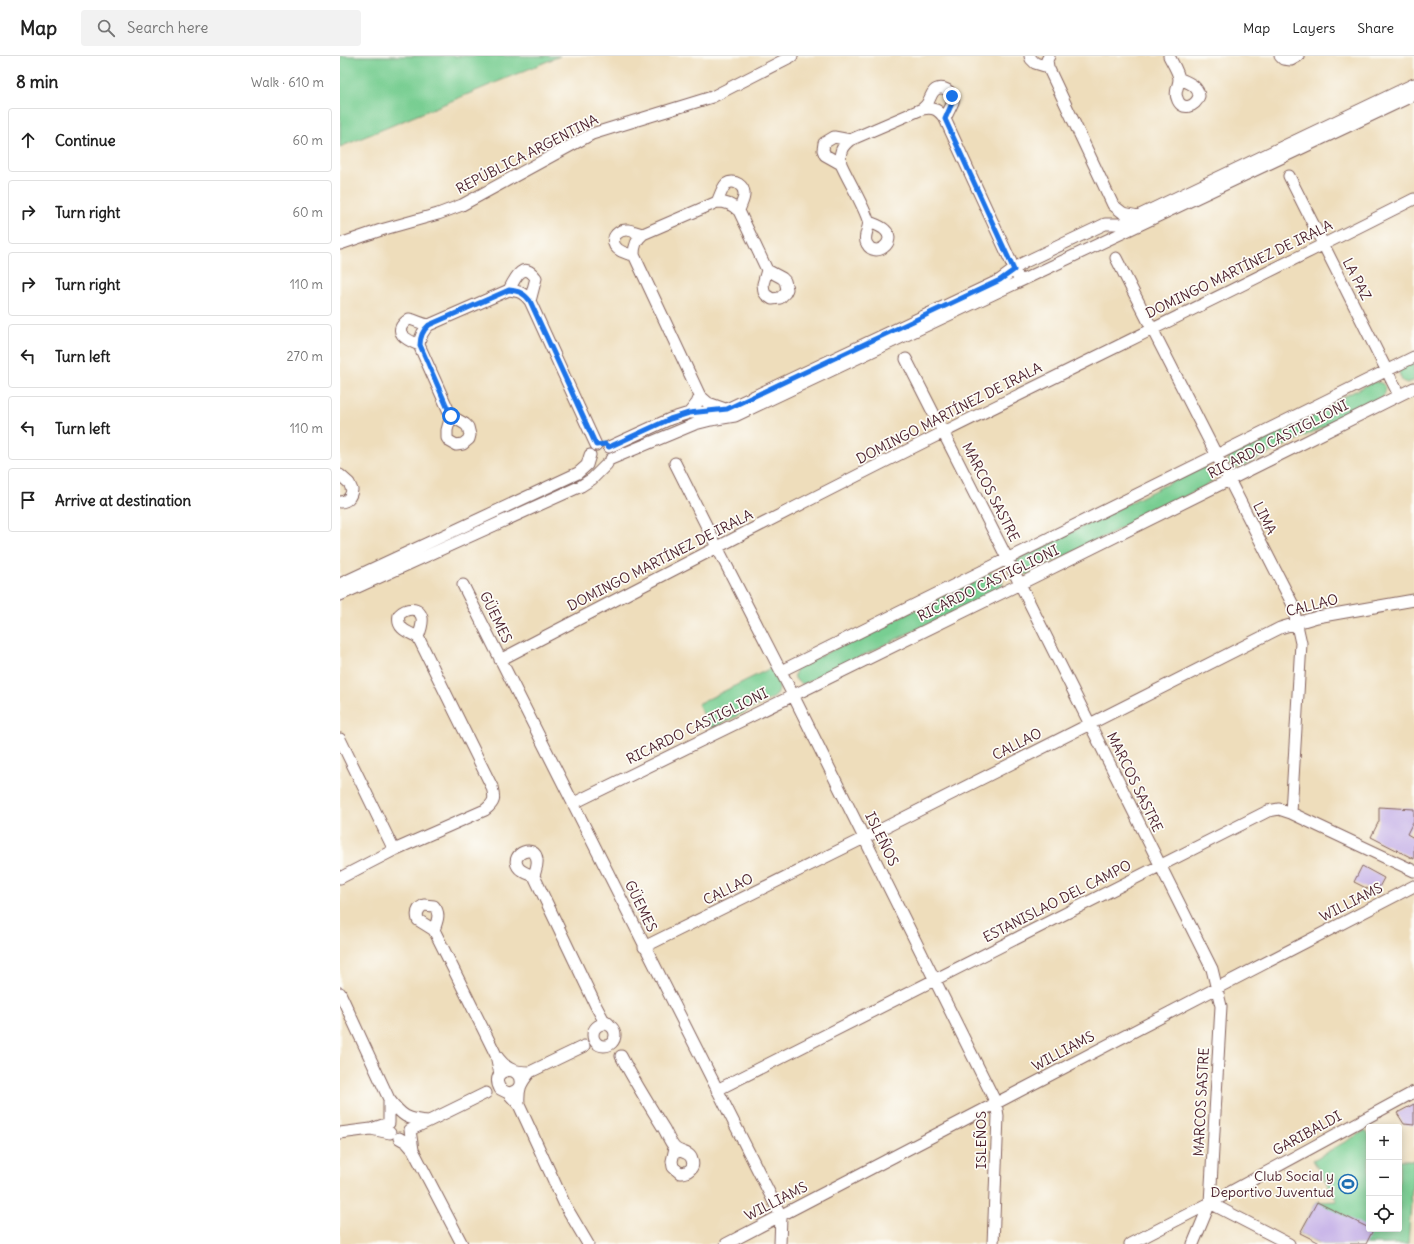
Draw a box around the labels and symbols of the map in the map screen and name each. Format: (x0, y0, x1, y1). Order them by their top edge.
route end (943, 87, 961, 105)
street label: REPÚBLICA ARGENTINA (453, 110, 601, 198)
street label: DOMINGO MARTÍNEZ DE IRALA (1143, 216, 1335, 322)
street label: LA PAZ (1339, 255, 1375, 303)
street label: DOMINGO MARTÍNEZ DE IRALA (853, 358, 1045, 468)
street label: RICARDO CASTIGLIONI (1205, 396, 1351, 482)
route start (442, 407, 460, 425)
street label: MARCOS SASTRE (958, 439, 1024, 545)
street label: LIMA (1249, 499, 1281, 537)
street label: DOMINGO MARTÍNEZ DE IRALA (564, 505, 756, 615)
street label: RICARDO CASTIGLIONI (914, 541, 1062, 625)
street label: GÜEMES (476, 588, 516, 646)
street label: CALLAO (1284, 590, 1340, 620)
street label: RICARDO CASTIGLIONI (623, 684, 771, 768)
street label: CALLAO (989, 724, 1045, 764)
street label: MARCOS SASTRE (1103, 729, 1167, 835)
street label: ISLEÑOS (861, 809, 903, 869)
street label: ESTANISLAO DEL CAMPO (980, 856, 1134, 946)
street label: CALLAO (700, 869, 756, 909)
street label: GÜEMES (621, 877, 661, 935)
street label: WILLIAMS (1316, 878, 1386, 926)
street label: WILLIAMS (1029, 1027, 1098, 1075)
street label: MARCOS SASTRE (1189, 1047, 1213, 1157)
street label: GARIBALDI (1270, 1107, 1344, 1159)
street label: ISLEÑOS (972, 1111, 990, 1169)
place label: Club Social y Deportivo Juventud (1210, 1167, 1334, 1201)
sports icon: Club Social y Deportivo Juventud (1337, 1173, 1359, 1195)
street label: WILLIAMS (741, 1177, 811, 1225)

